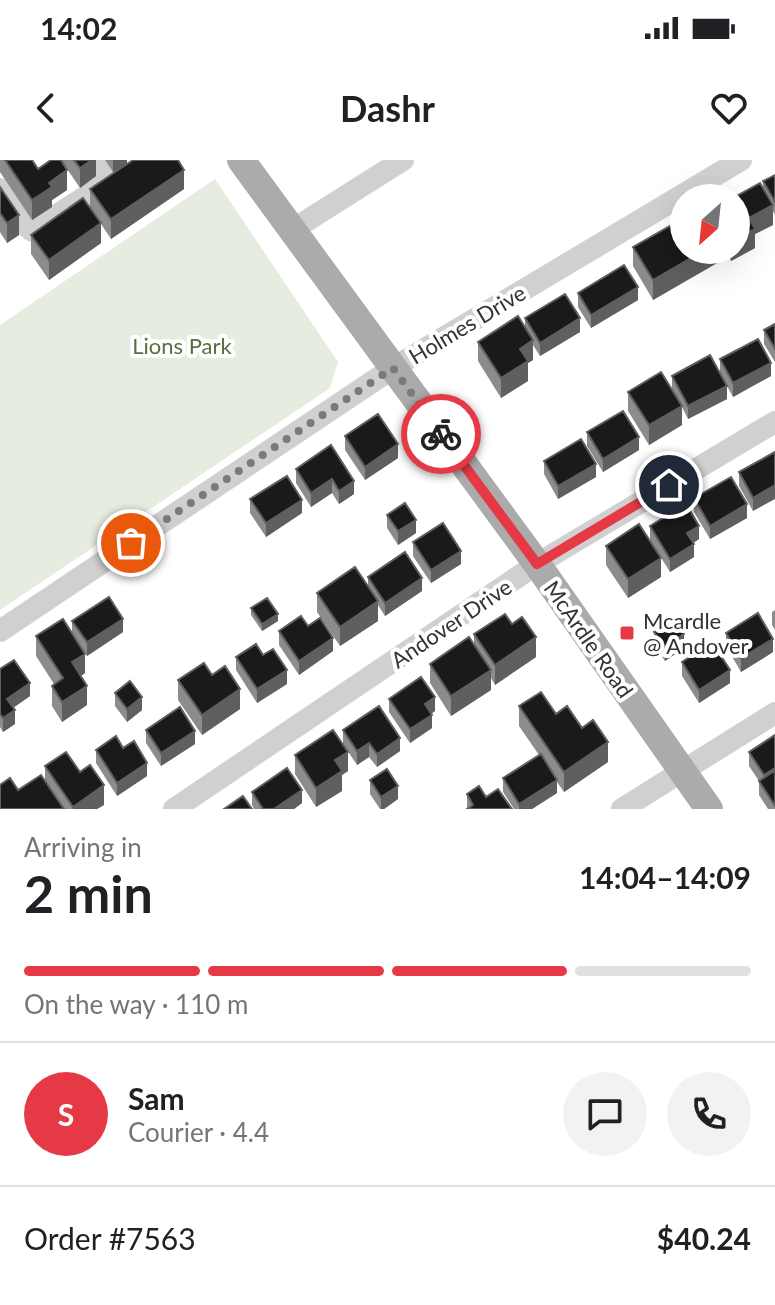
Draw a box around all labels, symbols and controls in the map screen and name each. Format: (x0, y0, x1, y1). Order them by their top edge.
text: 14:02 (40, 10, 117, 46)
icon: back (24, 86, 68, 130)
text: Dashr (340, 86, 435, 130)
icon: heart (707, 86, 751, 130)
north arrow (670, 184, 750, 264)
map controls (670, 184, 750, 264)
street label: Holmes Drive (404, 279, 530, 369)
park label: Lions Park (132, 332, 233, 359)
courier (401, 394, 481, 474)
icon: bike (419, 412, 463, 456)
pin (635, 451, 703, 519)
icon: home (647, 463, 691, 507)
pin (97, 509, 165, 577)
icon: bag (109, 521, 153, 565)
street label: Andover Drive (385, 573, 517, 673)
street label: McArdle Road (539, 575, 639, 703)
place label: Mcardle @ Andover (643, 607, 749, 659)
marker: Mcardle @ Andover (618, 624, 636, 642)
text: Arriving in (24, 831, 142, 863)
text: 14:04–14:09 (579, 859, 751, 895)
text: 2 min (24, 862, 153, 924)
text: On the way · 110 m (24, 988, 248, 1020)
button: chat (563, 1072, 647, 1156)
button: phone (667, 1072, 751, 1156)
text: Sam (128, 1080, 185, 1116)
text: S (58, 1096, 74, 1132)
text: Courier · 4.4 (128, 1116, 269, 1148)
text: Order #7563 (24, 1220, 196, 1256)
text: $40.24 (657, 1220, 751, 1256)

